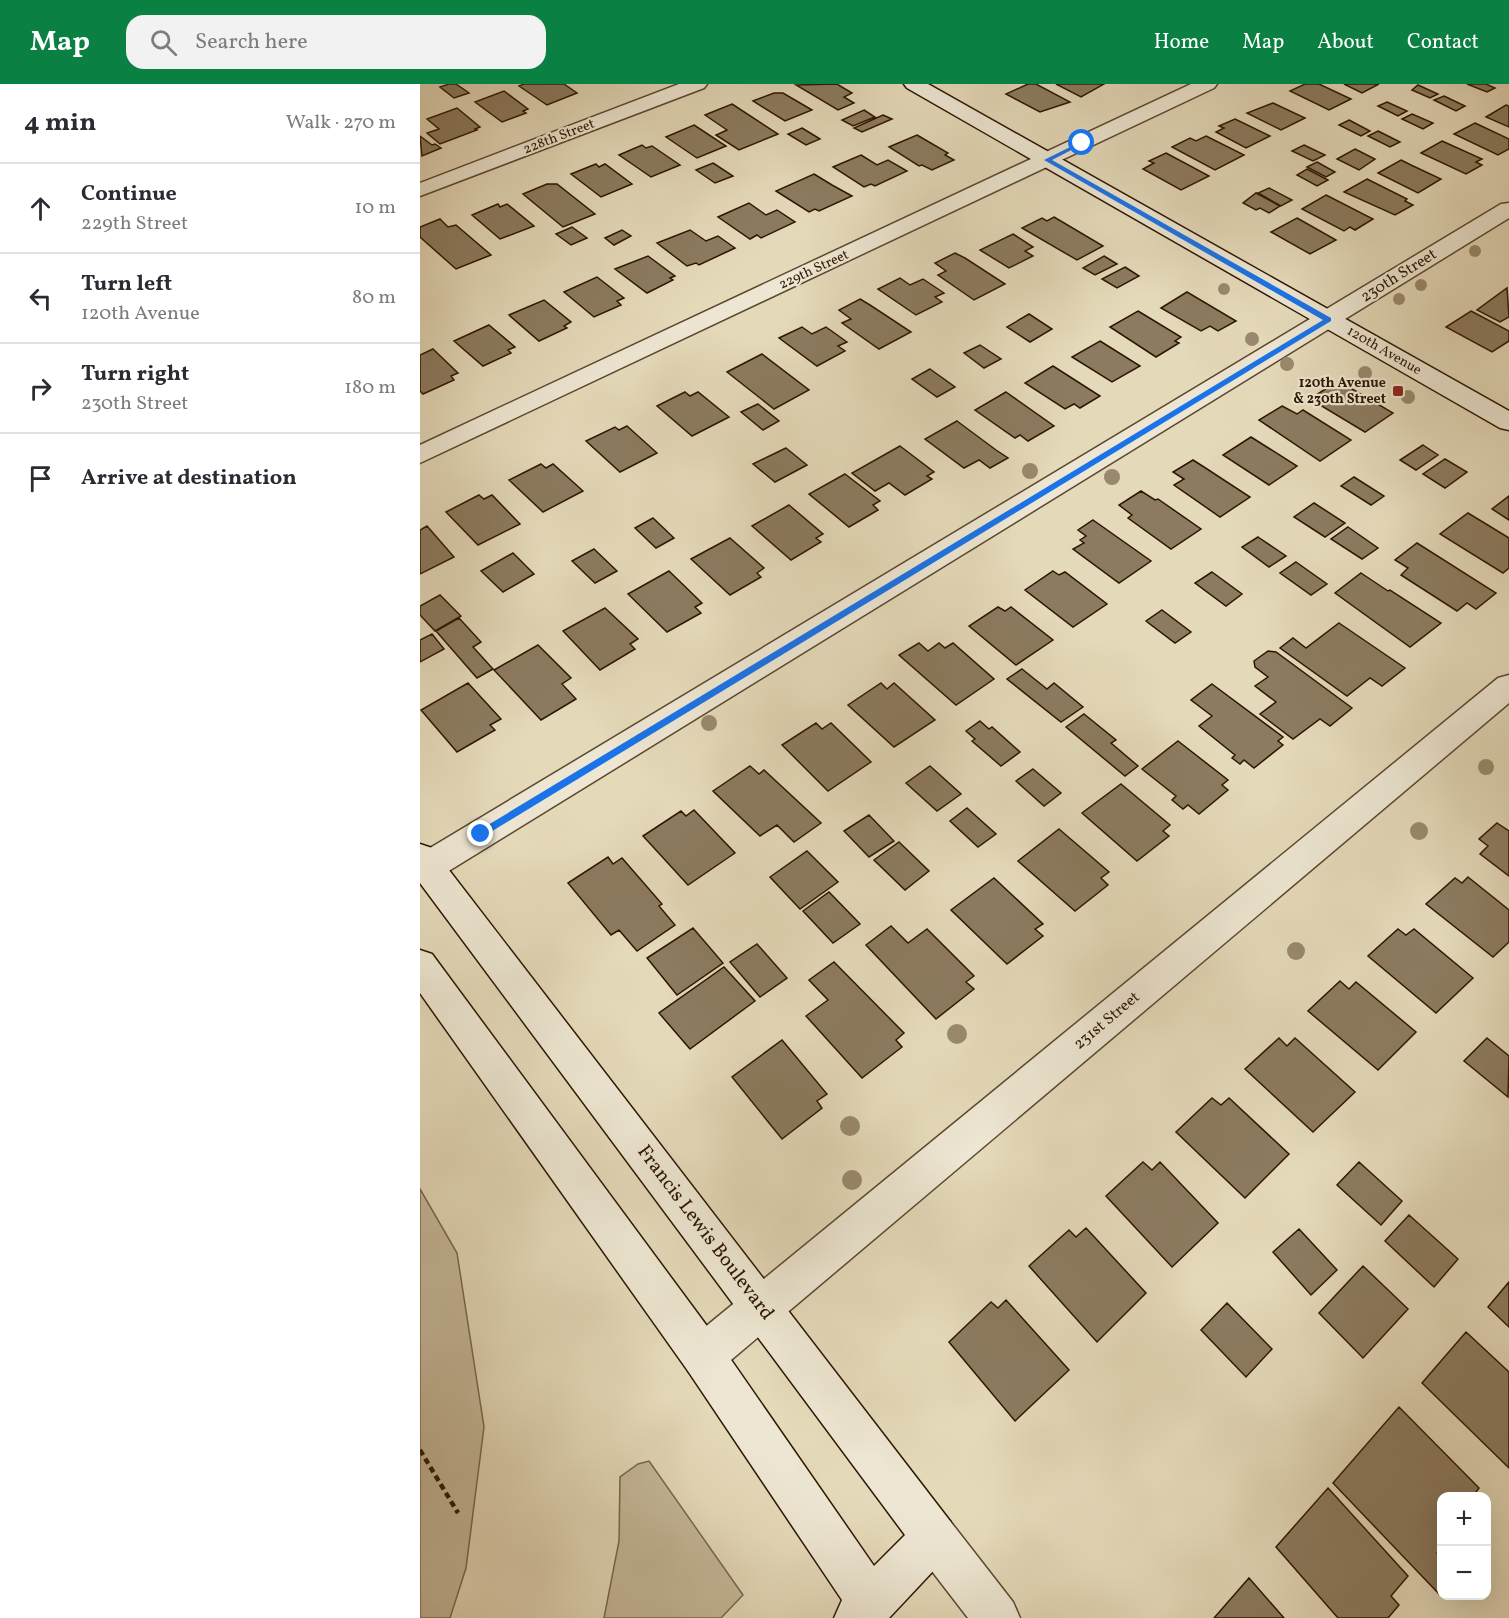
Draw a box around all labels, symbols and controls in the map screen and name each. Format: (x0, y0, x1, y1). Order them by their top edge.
search box (126, 15, 546, 69)
text: Map (30, 23, 90, 62)
icon: search (147, 26, 180, 59)
text: Search here (195, 27, 308, 58)
text: Home (1154, 28, 1209, 57)
text: Map (1242, 28, 1284, 57)
text: About (1317, 28, 1374, 57)
text: Contact (1407, 28, 1479, 57)
text: 4 min (24, 105, 96, 141)
text: Walk · 270 m (286, 109, 396, 137)
street label: 228th Street (521, 115, 597, 159)
route start (1068, 129, 1094, 155)
text: Continue (81, 179, 177, 210)
icon: ahead (24, 192, 57, 225)
text: 10 m (355, 194, 396, 222)
text: 229th Street (81, 210, 188, 238)
street label: 230th Street (1357, 244, 1442, 308)
street label: 229th Street (776, 246, 852, 294)
text: Turn left (81, 269, 172, 300)
icon: left (24, 282, 57, 315)
text: 80 m (352, 284, 396, 312)
text: 120th Avenue (81, 300, 200, 328)
street label: 120th Avenue (1343, 322, 1425, 380)
text: Turn right (81, 359, 189, 390)
icon: right (24, 372, 57, 405)
text: 180 m (344, 374, 396, 402)
place label: 120th Avenue & 230th Street (1293, 374, 1386, 409)
marker: 120th Avenue & 230th Street (1391, 384, 1405, 398)
text: 230th Street (81, 390, 188, 418)
icon: arrive (24, 462, 57, 495)
text: Arrive at destination (81, 463, 297, 494)
route end (467, 820, 493, 846)
street label: 231st Street (1069, 987, 1145, 1055)
street label: Francis Lewis Boulevard (630, 1140, 780, 1326)
map controls (1437, 1492, 1491, 1600)
button: + (1437, 1492, 1491, 1546)
button: − (1437, 1546, 1491, 1600)

